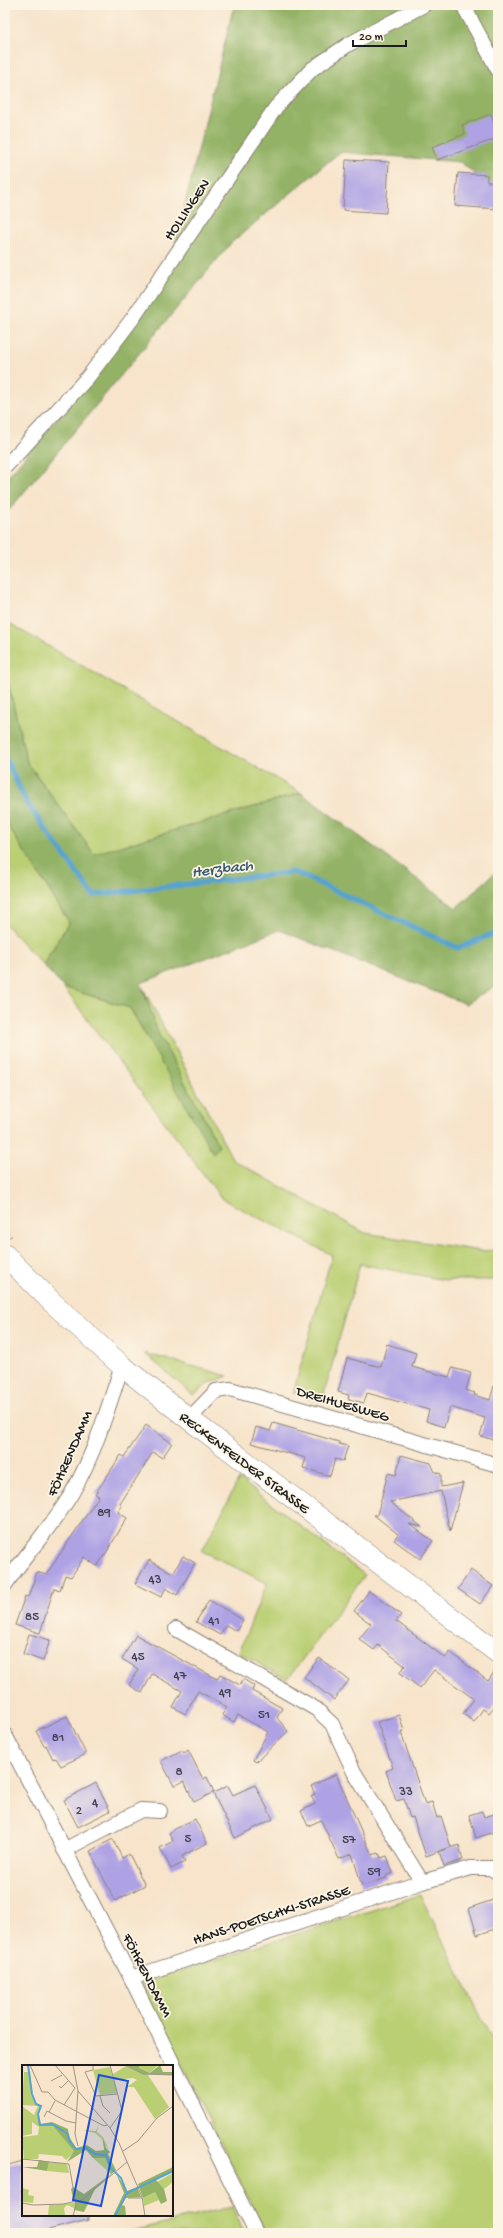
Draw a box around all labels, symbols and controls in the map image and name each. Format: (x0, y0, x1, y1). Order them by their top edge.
scale bar (353, 22, 406, 48)
text: 20 m (359, 31, 384, 45)
street label: HOLLINGEN (160, 176, 215, 244)
water label: Herzbach (191, 857, 254, 884)
street label: DREIHUESWEG (293, 1383, 391, 1427)
street label: FÖHRENDAMM (44, 1408, 98, 1500)
street label: RECKENFELDER STRASSE (175, 1409, 313, 1519)
house number: 89 (97, 1506, 111, 1521)
house number: 43 (149, 1573, 162, 1588)
house number: 85 (25, 1610, 39, 1625)
house number: 41 (208, 1614, 220, 1629)
house number: 45 (132, 1650, 145, 1665)
house number: 47 (174, 1669, 188, 1684)
house number: 49 (219, 1686, 232, 1701)
house number: 51 (258, 1708, 270, 1723)
house number: 81 (52, 1731, 64, 1746)
house number: 8 (175, 1765, 183, 1780)
house number: 33 (398, 1785, 413, 1800)
house number: 4 (92, 1796, 98, 1811)
house number: 2 (76, 1804, 83, 1819)
house number: 5 (185, 1832, 192, 1847)
house number: 57 (342, 1833, 357, 1848)
house number: 59 (367, 1865, 381, 1880)
street label: HANS-POETSCHKI-STRASSE (191, 1882, 353, 1950)
street label: FÖHRENDAMM (117, 1930, 175, 2021)
inset map (22, 2065, 173, 2216)

